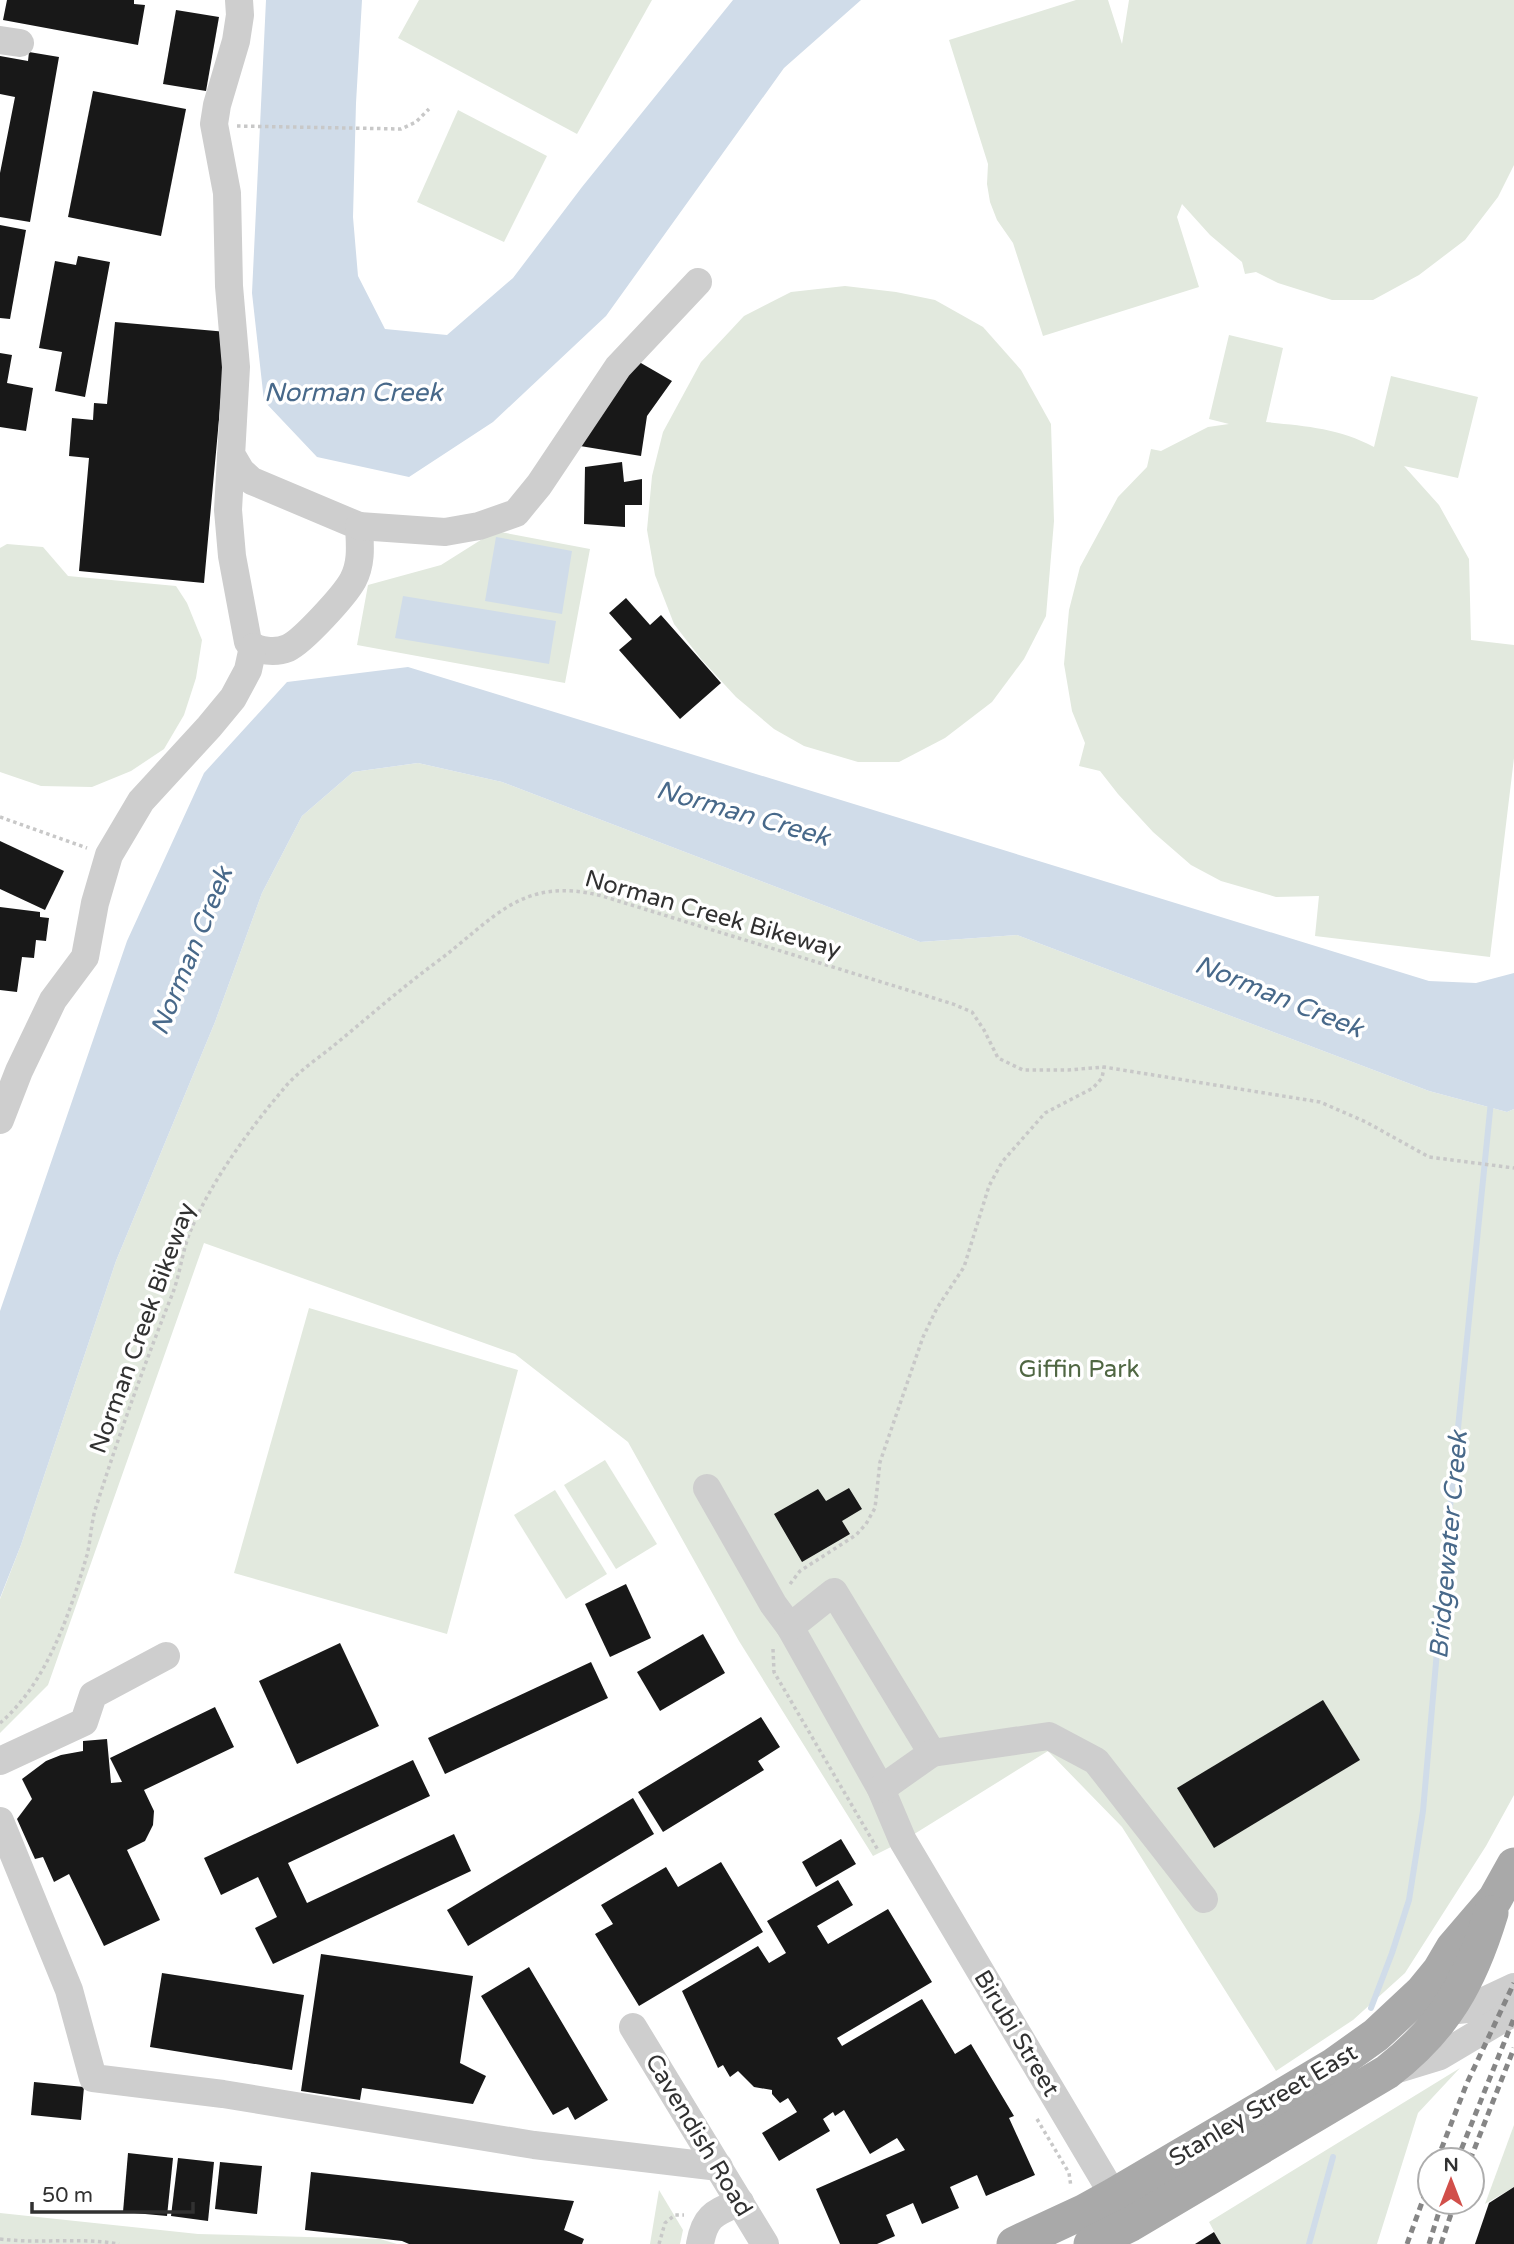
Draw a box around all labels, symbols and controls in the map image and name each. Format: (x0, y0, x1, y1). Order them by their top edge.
water label: Norman Creek (264, 377, 444, 408)
water label: Norman Creek (653, 774, 835, 853)
water label: Norman Creek (144, 861, 240, 1040)
street label: Norman Creek Bikeway (582, 864, 844, 965)
water label: Norman Creek (1190, 949, 1369, 1045)
street label: Norman Creek Bikeway (84, 1199, 201, 1458)
park label: Giffin Park (1018, 1355, 1140, 1384)
water label: Bridgewater Creek (1423, 1428, 1474, 1660)
street label: Birubi Street (968, 1965, 1066, 2102)
street label: Stanley Street East (1164, 2038, 1363, 2173)
street label: Cavendish Road (639, 2049, 759, 2222)
north arrow (1416, 2146, 1486, 2216)
text: N (1443, 2154, 1459, 2176)
scale bar (32, 2170, 192, 2214)
text: 50 m (42, 2183, 93, 2208)

